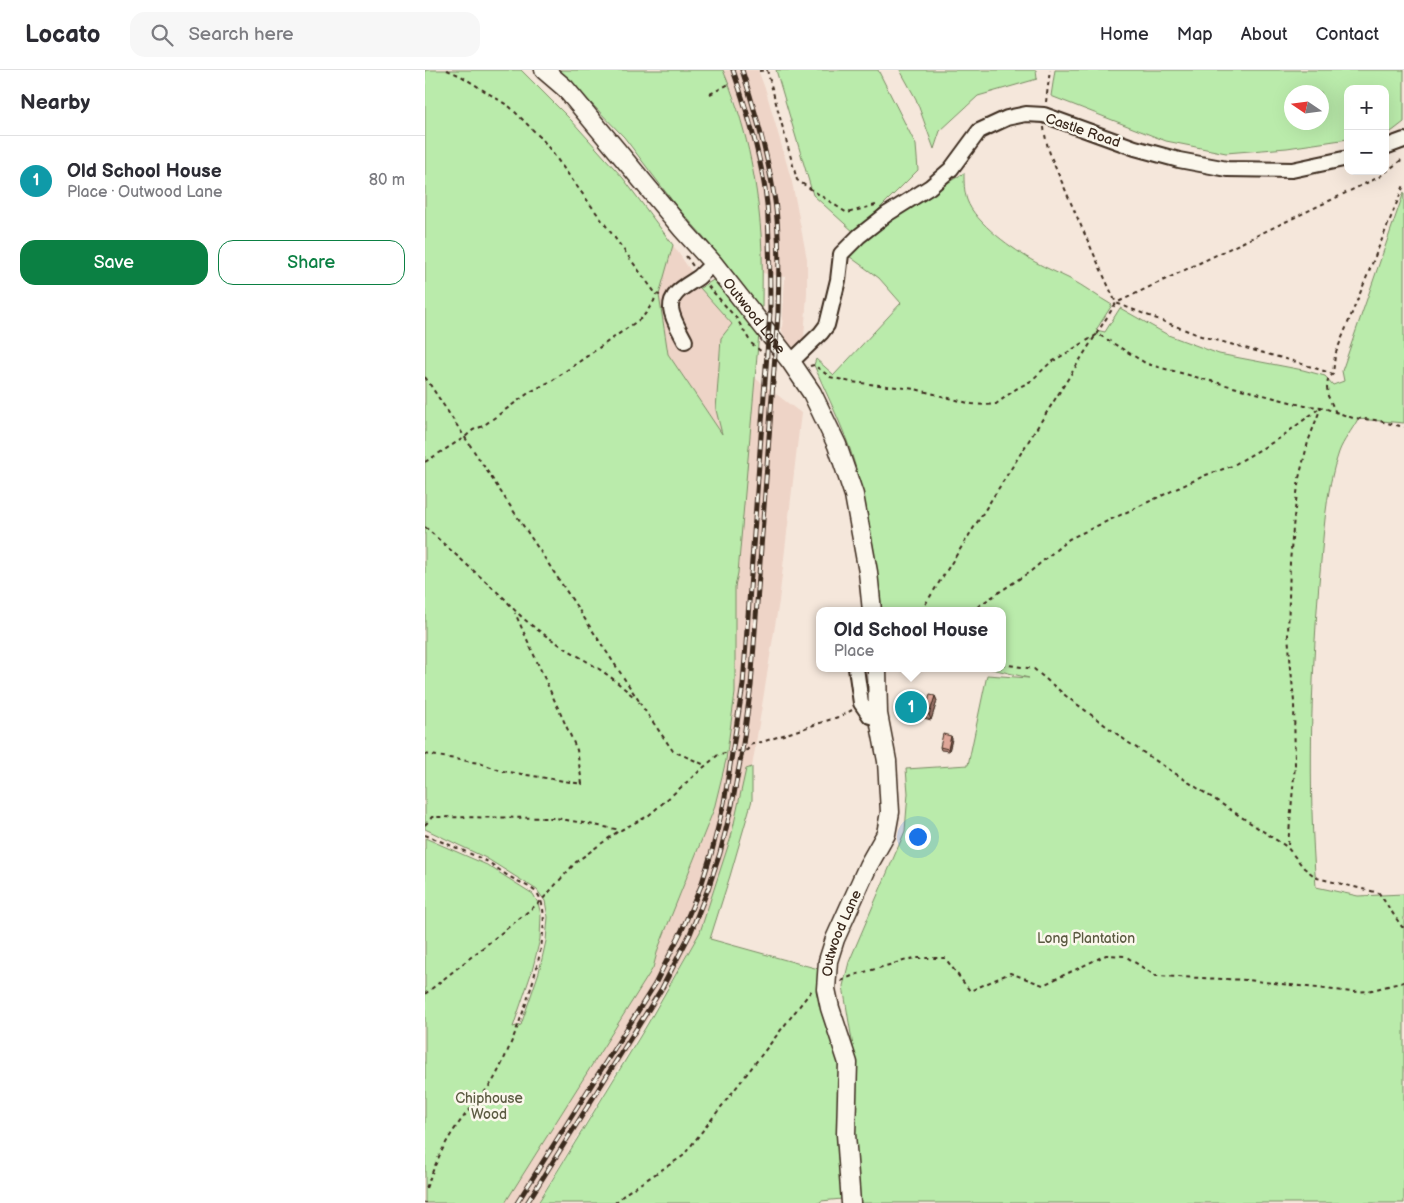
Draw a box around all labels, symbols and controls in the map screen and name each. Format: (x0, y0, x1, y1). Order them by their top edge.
search box (130, 12, 480, 57)
text: Locato (25, 20, 100, 49)
icon: search (148, 21, 176, 49)
text: Search here (188, 23, 294, 46)
text: Home (1100, 24, 1149, 45)
text: Map (1177, 24, 1213, 45)
text: About (1241, 24, 1288, 45)
text: Contact (1316, 24, 1379, 45)
north arrow (1284, 85, 1329, 130)
map controls (1344, 85, 1389, 175)
button: + (1344, 85, 1389, 130)
text: Nearby (20, 90, 90, 115)
street label: Castle Road (1043, 110, 1123, 151)
button: − (1344, 130, 1389, 175)
text: Old School House (67, 160, 222, 183)
text: 1 (33, 171, 39, 190)
text: 80 m (369, 171, 405, 190)
text: Place · Outwood Lane (67, 183, 223, 202)
button: Save (20, 240, 208, 285)
button: Share (218, 240, 405, 285)
street label: Outwood Lane (719, 275, 789, 357)
popup (816, 607, 1006, 672)
text: Old School House (834, 619, 988, 642)
text: Place (834, 642, 874, 661)
pin: 1 (895, 688, 927, 726)
your location (905, 824, 931, 850)
street label: Outwood Lane (819, 887, 865, 977)
park label: Long Plantation (1037, 930, 1135, 947)
park label: Chiphouse Wood (455, 1090, 523, 1123)

